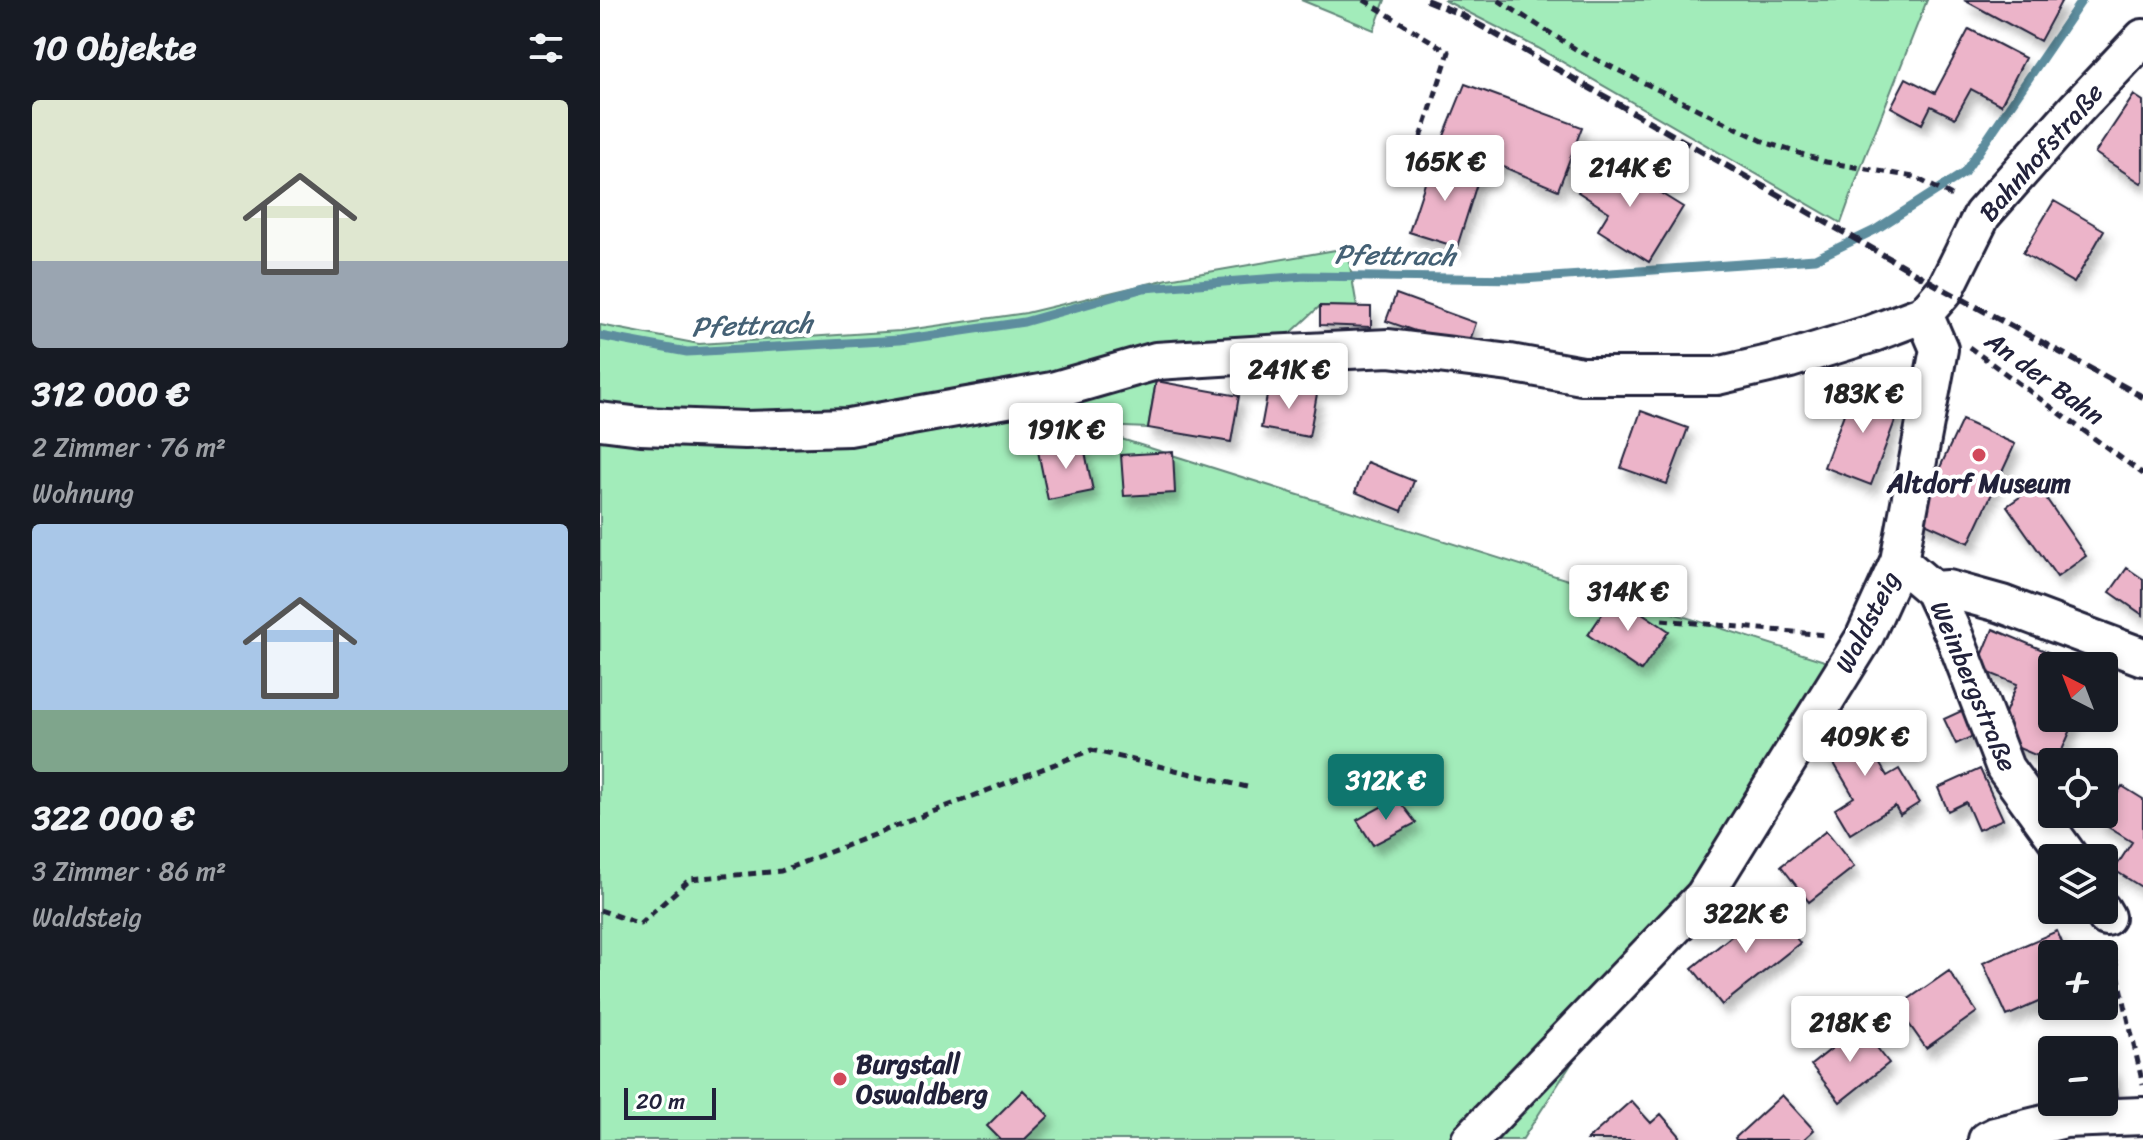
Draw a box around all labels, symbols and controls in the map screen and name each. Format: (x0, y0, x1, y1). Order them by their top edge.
text: 10 Objekte (32, 18, 197, 78)
icon: filters (524, 26, 568, 70)
street label: Bahnhofstraße (1967, 72, 2115, 232)
pin: 165K € (1380, 135, 1510, 203)
text: 165K € (1404, 138, 1486, 184)
pin: 214K € (1565, 141, 1695, 209)
text: 214K € (1589, 144, 1671, 190)
icon: home (228, 152, 372, 296)
water label: Pfettrach (1334, 229, 1458, 281)
water label: Pfettrach (691, 298, 816, 352)
street label: An der Bahn (1974, 318, 2115, 438)
pin: 241K € (1224, 343, 1354, 411)
text: 241K € (1248, 346, 1330, 392)
text: 312 000 € (32, 364, 190, 424)
pin: 183K € (1798, 367, 1928, 435)
text: 183K € (1823, 370, 1903, 416)
pin: 191K € (1001, 403, 1131, 471)
text: 191K € (1027, 406, 1105, 452)
text: 2 Zimmer · 76 m² (32, 424, 226, 470)
marker: Altdorf Museum (1970, 446, 1988, 464)
place label: Altdorf Museum (1886, 460, 2071, 506)
text: Wohnung (32, 470, 134, 516)
street label: Waldsteig (1822, 563, 1912, 681)
pin: 314K € (1563, 565, 1693, 633)
text: 314K € (1587, 568, 1669, 614)
icon: home (228, 576, 372, 720)
street label: Weinbergstraße (1917, 593, 2031, 779)
north arrow (2038, 652, 2118, 732)
map controls (2038, 652, 2118, 1116)
pin: 409K € (1800, 710, 1930, 778)
text: 409K € (1821, 713, 1909, 759)
button: locate (2038, 748, 2118, 828)
pin: 312K € (1321, 754, 1451, 822)
text: 312K € (1346, 757, 1426, 803)
text: 322 000 € (32, 788, 195, 848)
button: layers (2038, 844, 2118, 924)
text: 3 Zimmer · 86 m² (32, 848, 226, 894)
pin: 322K € (1681, 887, 1811, 955)
text: 322K € (1704, 890, 1788, 936)
text: Waldsteig (32, 894, 142, 940)
button: + (2038, 940, 2118, 1020)
pin: 218K € (1785, 996, 1915, 1064)
text: 218K € (1809, 999, 1891, 1045)
button: − (2038, 1036, 2118, 1116)
place label: Burgstall Oswaldberg (856, 1041, 988, 1117)
marker: Burgstall Oswaldberg (831, 1070, 849, 1088)
text: 20 m (636, 1082, 685, 1121)
scale bar (624, 1084, 716, 1120)

